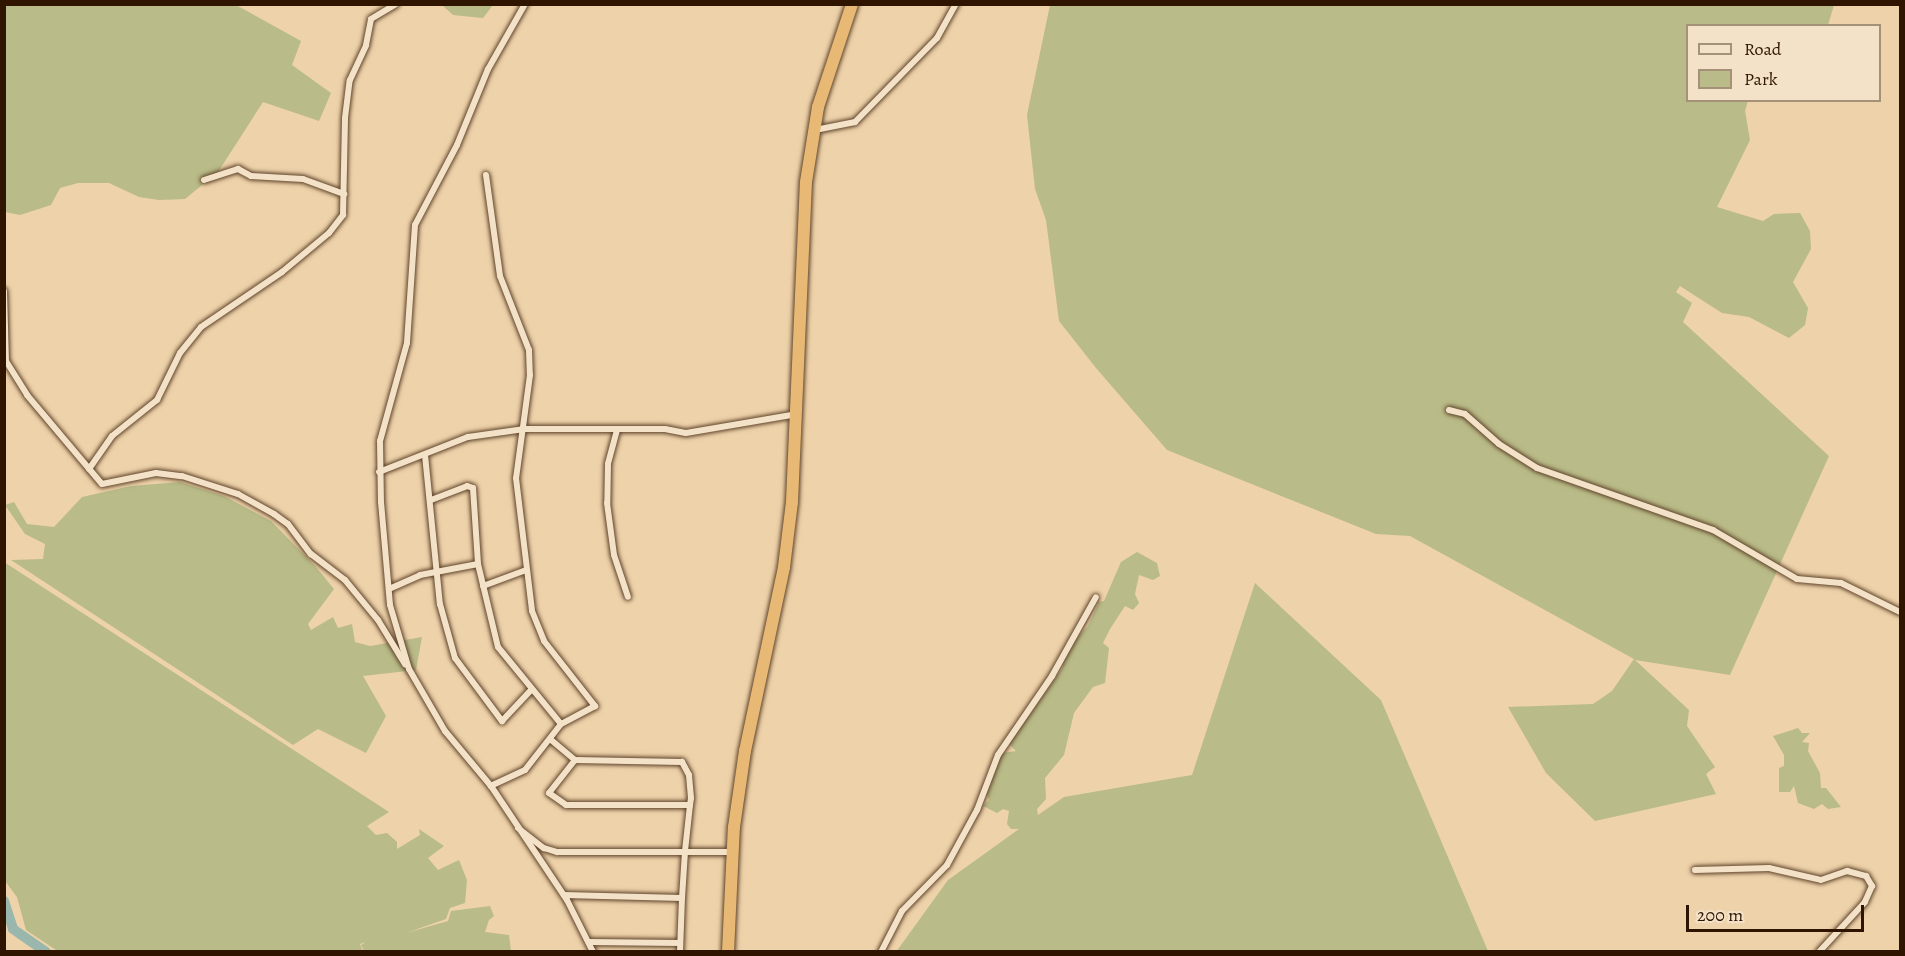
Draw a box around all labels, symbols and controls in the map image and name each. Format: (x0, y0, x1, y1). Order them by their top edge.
legend (1686, 24, 1881, 102)
text: Road (1744, 37, 1781, 61)
text: Park (1744, 67, 1778, 91)
scale bar (1689, 893, 1868, 931)
text: 200 m (1697, 903, 1743, 927)

